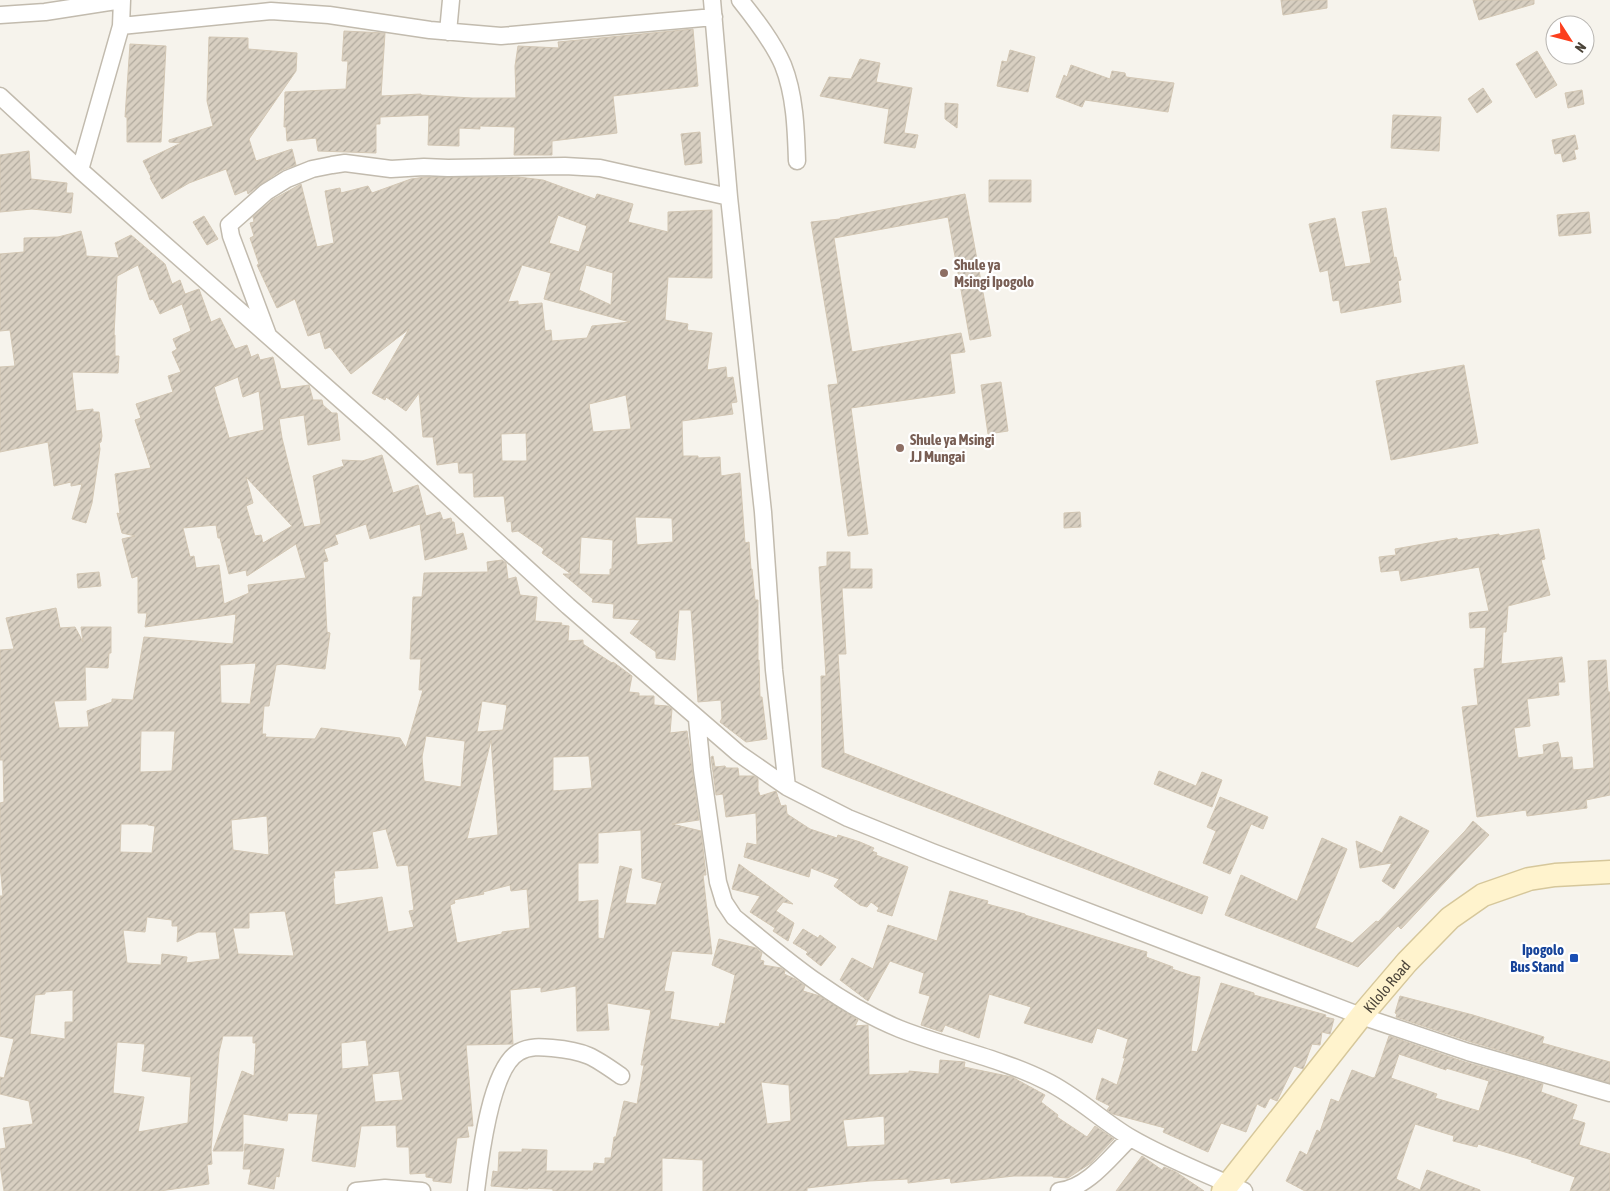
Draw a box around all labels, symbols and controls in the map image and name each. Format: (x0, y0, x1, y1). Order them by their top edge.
north arrow (1545, 15, 1595, 65)
text: N (1572, 40, 1589, 56)
place label: Shule ya Msingi Ipogolo (954, 256, 1034, 290)
marker: Shule ya Msingi Ipogolo (938, 267, 950, 279)
place label: Shule ya Msingi J.J Mungai (909, 431, 995, 465)
marker: Shule ya Msingi J.J Mungai (894, 442, 906, 454)
place label: Ipogolo Bus Stand (1510, 941, 1564, 975)
marker: Ipogolo Bus Stand (1568, 952, 1580, 964)
street label: Kilolo Road (1359, 957, 1413, 1016)

